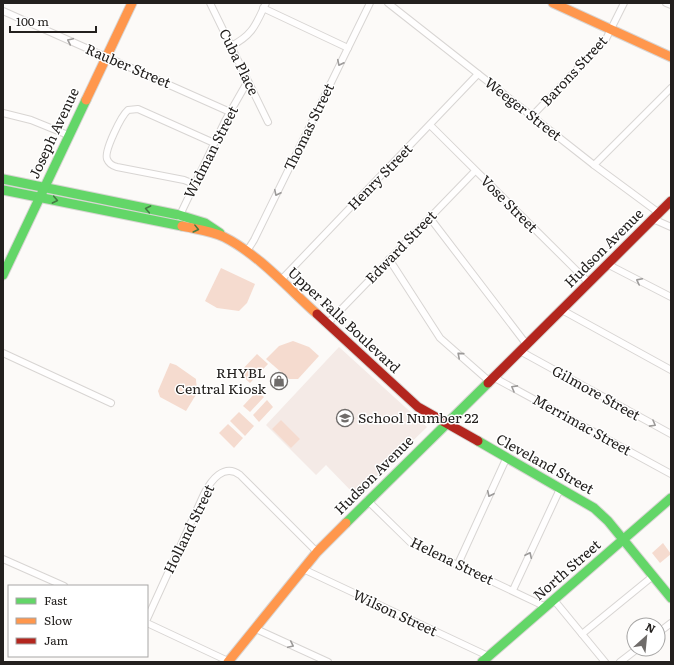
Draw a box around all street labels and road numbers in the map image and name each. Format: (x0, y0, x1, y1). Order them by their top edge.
street label: Cuba Place (215, 25, 265, 98)
street label: Barons Street (535, 31, 611, 110)
street label: Rauber Street (83, 38, 174, 92)
street label: Weeger Street (481, 72, 567, 145)
street label: Thomas Street (278, 79, 338, 174)
street label: Joseph Avenue (23, 84, 83, 181)
street label: Widman Street (178, 102, 242, 201)
street label: Henry Street (342, 138, 416, 214)
street label: Vose Street (477, 170, 543, 237)
street label: Hudson Avenue (559, 203, 647, 291)
street label: Edward Street (360, 205, 441, 287)
street label: Upper Falls Boulevard (284, 262, 406, 377)
street label: Gilmore Street (549, 360, 644, 425)
street label: Merrimac Street (530, 389, 636, 460)
street label: Cleveland Street (493, 428, 598, 498)
street label: Hudson Avenue (329, 430, 417, 518)
street label: Holland Street (158, 480, 218, 577)
street label: Helena Street (408, 531, 498, 589)
street label: North Street (528, 534, 605, 604)
street label: Wilson Street (350, 584, 441, 641)

